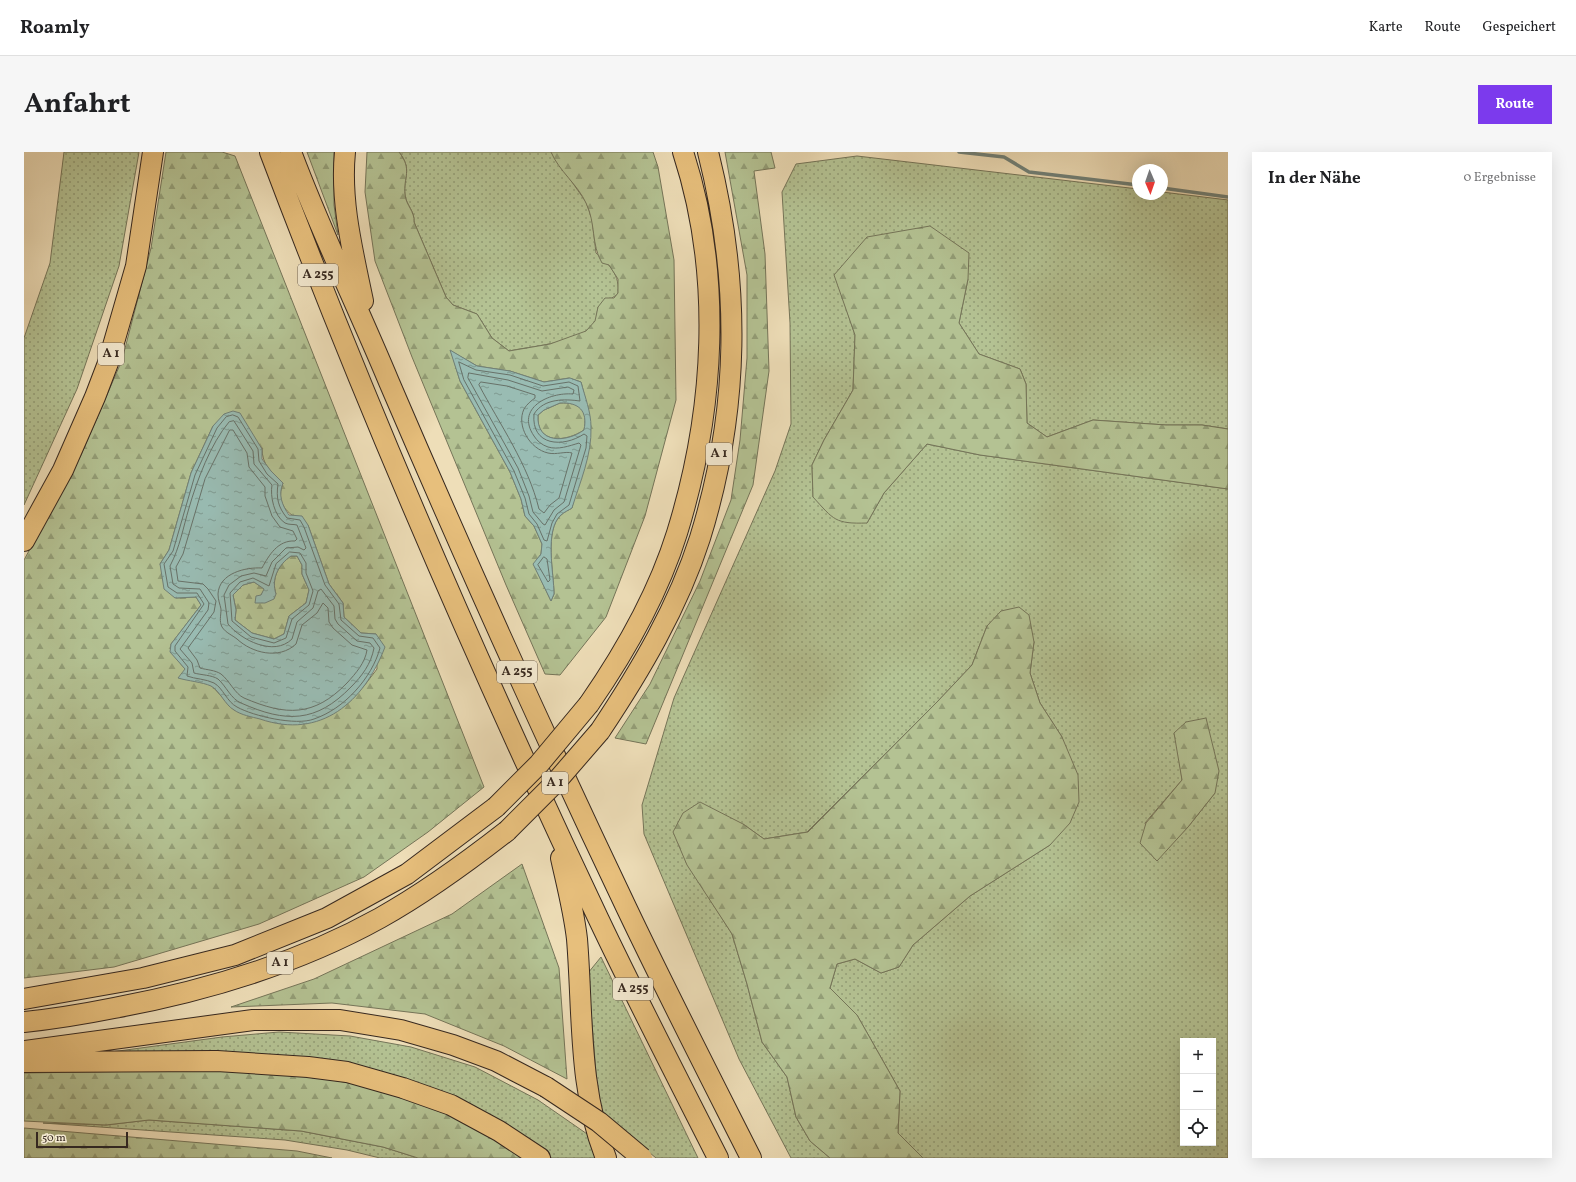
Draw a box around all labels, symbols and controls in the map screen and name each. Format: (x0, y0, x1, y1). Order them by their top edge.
text: Roamly (20, 15, 90, 41)
text: Karte (1369, 18, 1403, 37)
text: Route (1425, 18, 1461, 37)
text: Gespeichert (1483, 18, 1556, 37)
text: Anfahrt (24, 85, 131, 124)
button: Route (1478, 85, 1552, 124)
north arrow (1132, 164, 1168, 200)
text: In der Nähe (1268, 167, 1361, 190)
text: 0 Ergebnisse (1463, 169, 1536, 187)
road number: A 255 (298, 264, 338, 286)
road number: A 1 (98, 343, 124, 365)
road number: A 1 (706, 443, 732, 465)
road number: A 255 (497, 661, 537, 683)
road number: A 1 (542, 772, 568, 794)
road number: A 1 (267, 952, 293, 974)
road number: A 255 (613, 978, 653, 1000)
map controls (1180, 1038, 1216, 1146)
button: + (1180, 1038, 1216, 1074)
button: − (1180, 1074, 1216, 1110)
button: locate (1180, 1110, 1216, 1146)
scale bar (36, 1130, 128, 1149)
text: 50 m (42, 1131, 66, 1146)

